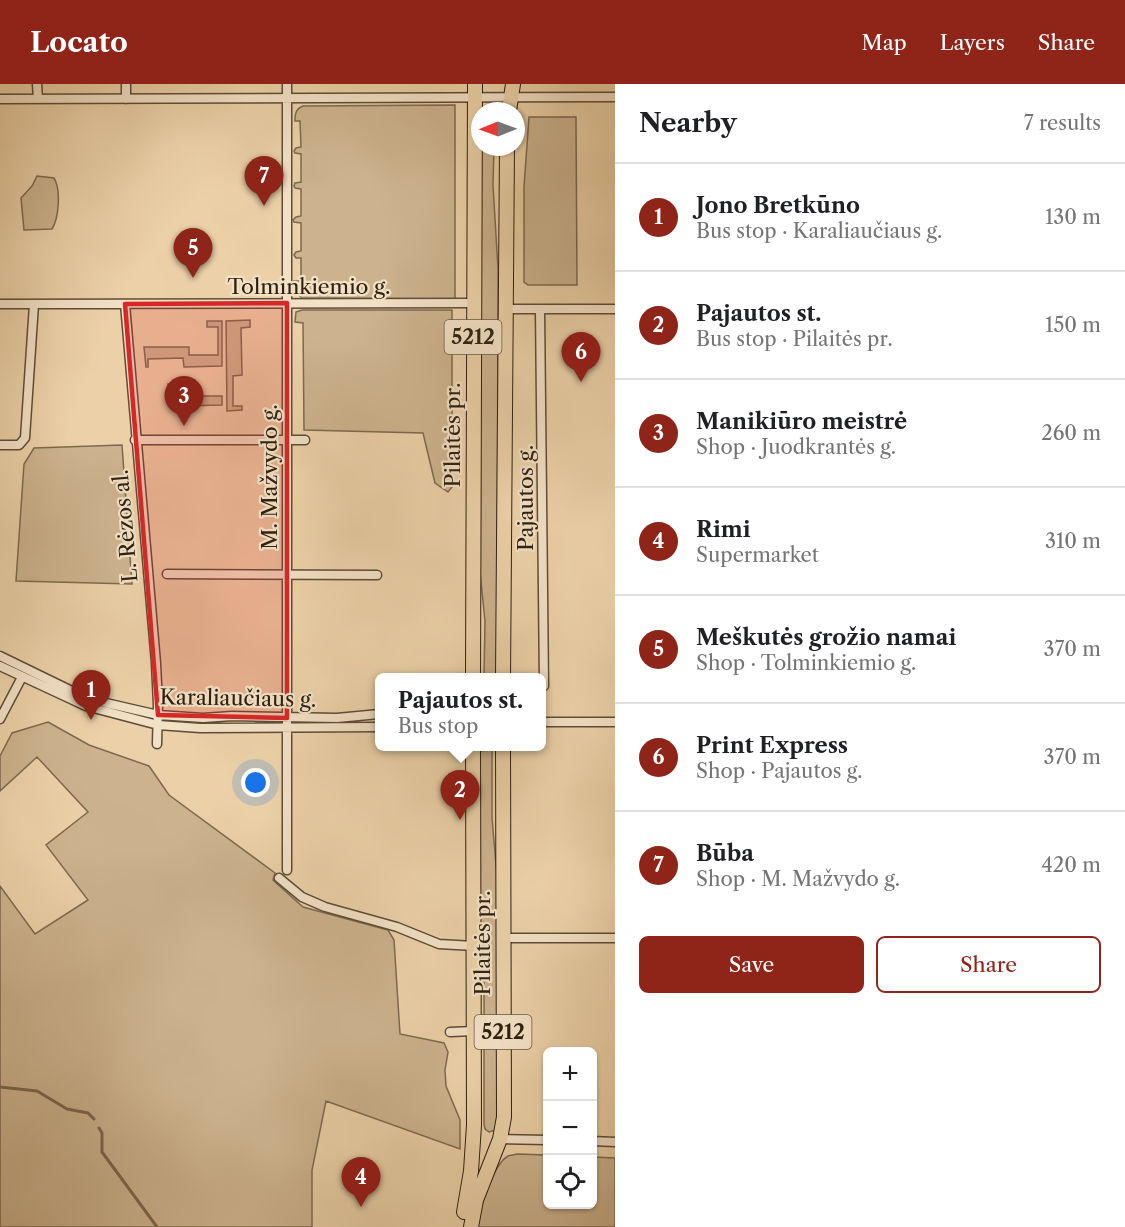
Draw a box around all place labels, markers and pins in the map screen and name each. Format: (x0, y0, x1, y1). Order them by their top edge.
pin: 7 (244, 156, 284, 206)
pin: 5 (174, 228, 212, 278)
pin: 6 (562, 332, 600, 382)
pin: 3 (164, 376, 204, 426)
pin: 1 (72, 670, 110, 720)
pin: 2 (440, 770, 480, 820)
pin: 4 (342, 1158, 380, 1207)

